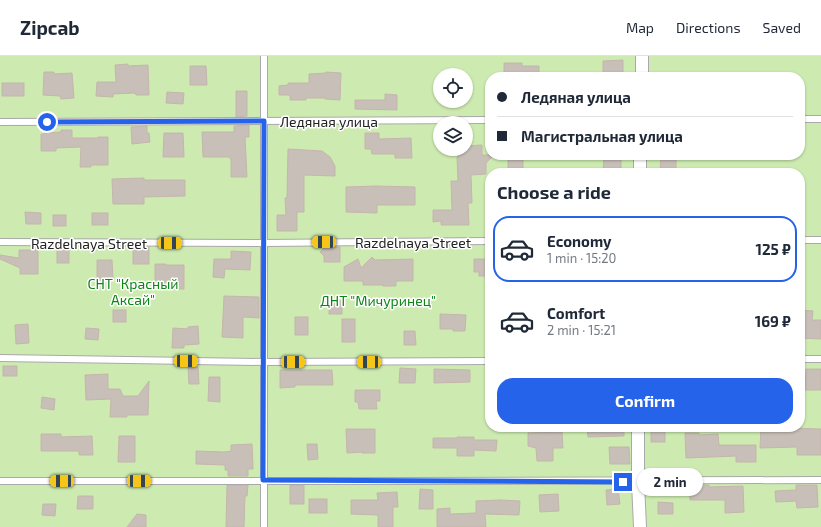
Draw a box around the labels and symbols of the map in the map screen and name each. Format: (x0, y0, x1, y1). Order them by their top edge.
route start (38, 113, 56, 131)
street label: Ледяная улица (280, 113, 378, 130)
street label: Razdelnaya Street (355, 234, 471, 251)
street label: Razdelnaya Street (31, 235, 147, 252)
car (312, 236, 336, 248)
car (158, 237, 182, 249)
park label: СНТ "Красный Аксай" (88, 275, 179, 308)
park label: ДНТ "Мичуринец" (320, 292, 436, 309)
car (174, 355, 198, 367)
car (281, 356, 305, 368)
car (357, 356, 381, 368)
callout: 2 min (637, 468, 703, 496)
route end (614, 473, 632, 491)
car (50, 475, 74, 487)
car (127, 475, 151, 487)

